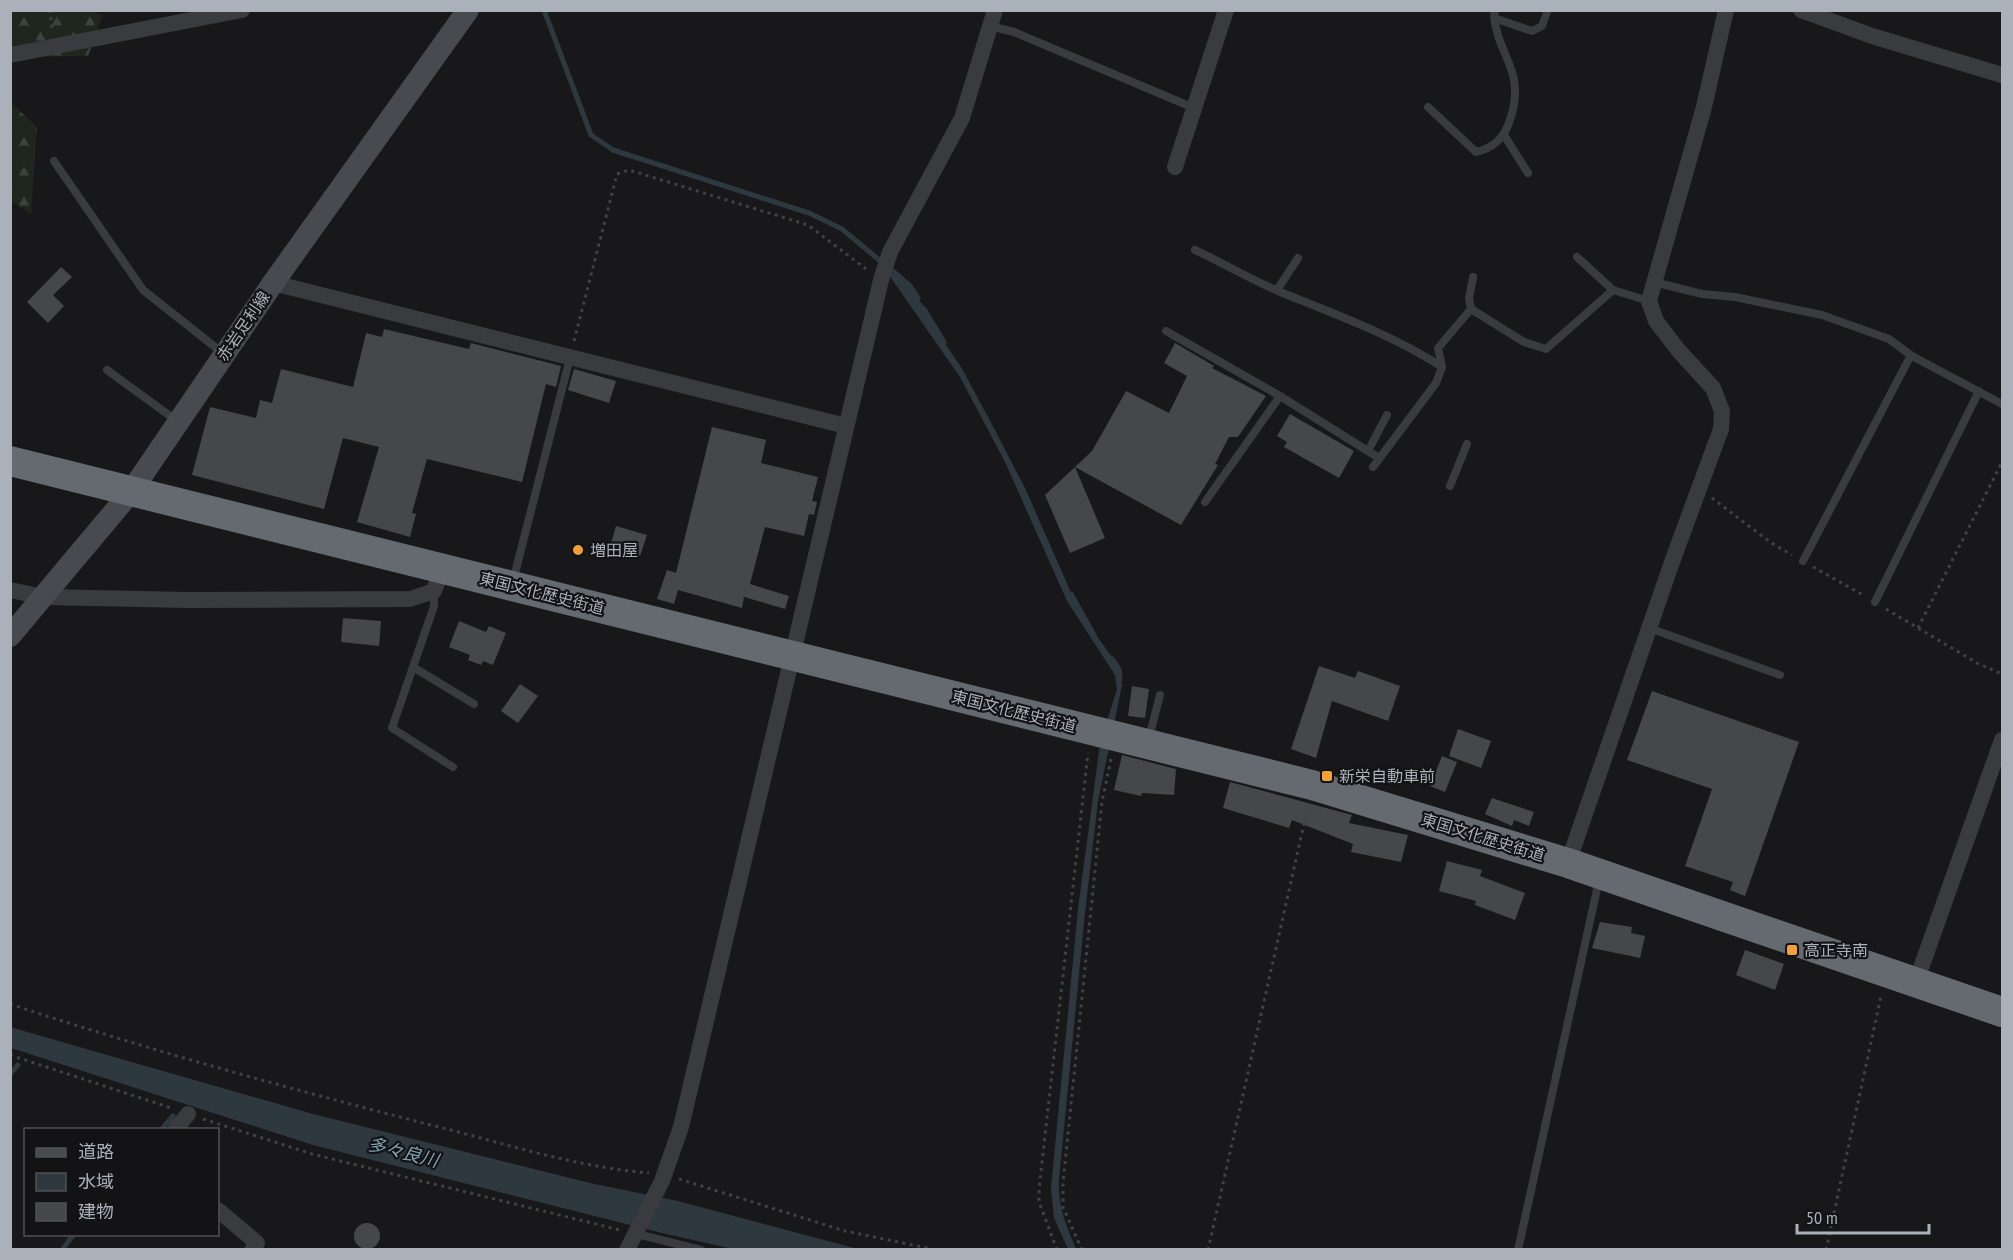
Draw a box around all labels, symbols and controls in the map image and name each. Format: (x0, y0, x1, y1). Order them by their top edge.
street label: 赤岩足利線 (212, 287, 274, 365)
place label: 増田屋 (590, 540, 638, 560)
marker: 増田屋 (571, 543, 585, 557)
street label: 東国文化歴史街道 (477, 568, 607, 618)
street label: 東国文化歴史街道 (949, 686, 1079, 736)
place label: 新栄自動車前 (1339, 766, 1435, 786)
marker: 新栄自動車前 (1320, 769, 1334, 783)
street label: 東国文化歴史街道 (1419, 809, 1547, 865)
place label: 高正寺南 (1804, 940, 1868, 960)
marker: 高正寺南 (1785, 943, 1799, 957)
legend (24, 1128, 219, 1236)
water label: 多々良川 (365, 1132, 443, 1172)
text: 道路 (78, 1140, 114, 1163)
text: 水域 (78, 1170, 114, 1193)
scale bar (1797, 1197, 1929, 1235)
text: 建物 (78, 1200, 114, 1223)
text: 50 m (1806, 1206, 1838, 1229)

